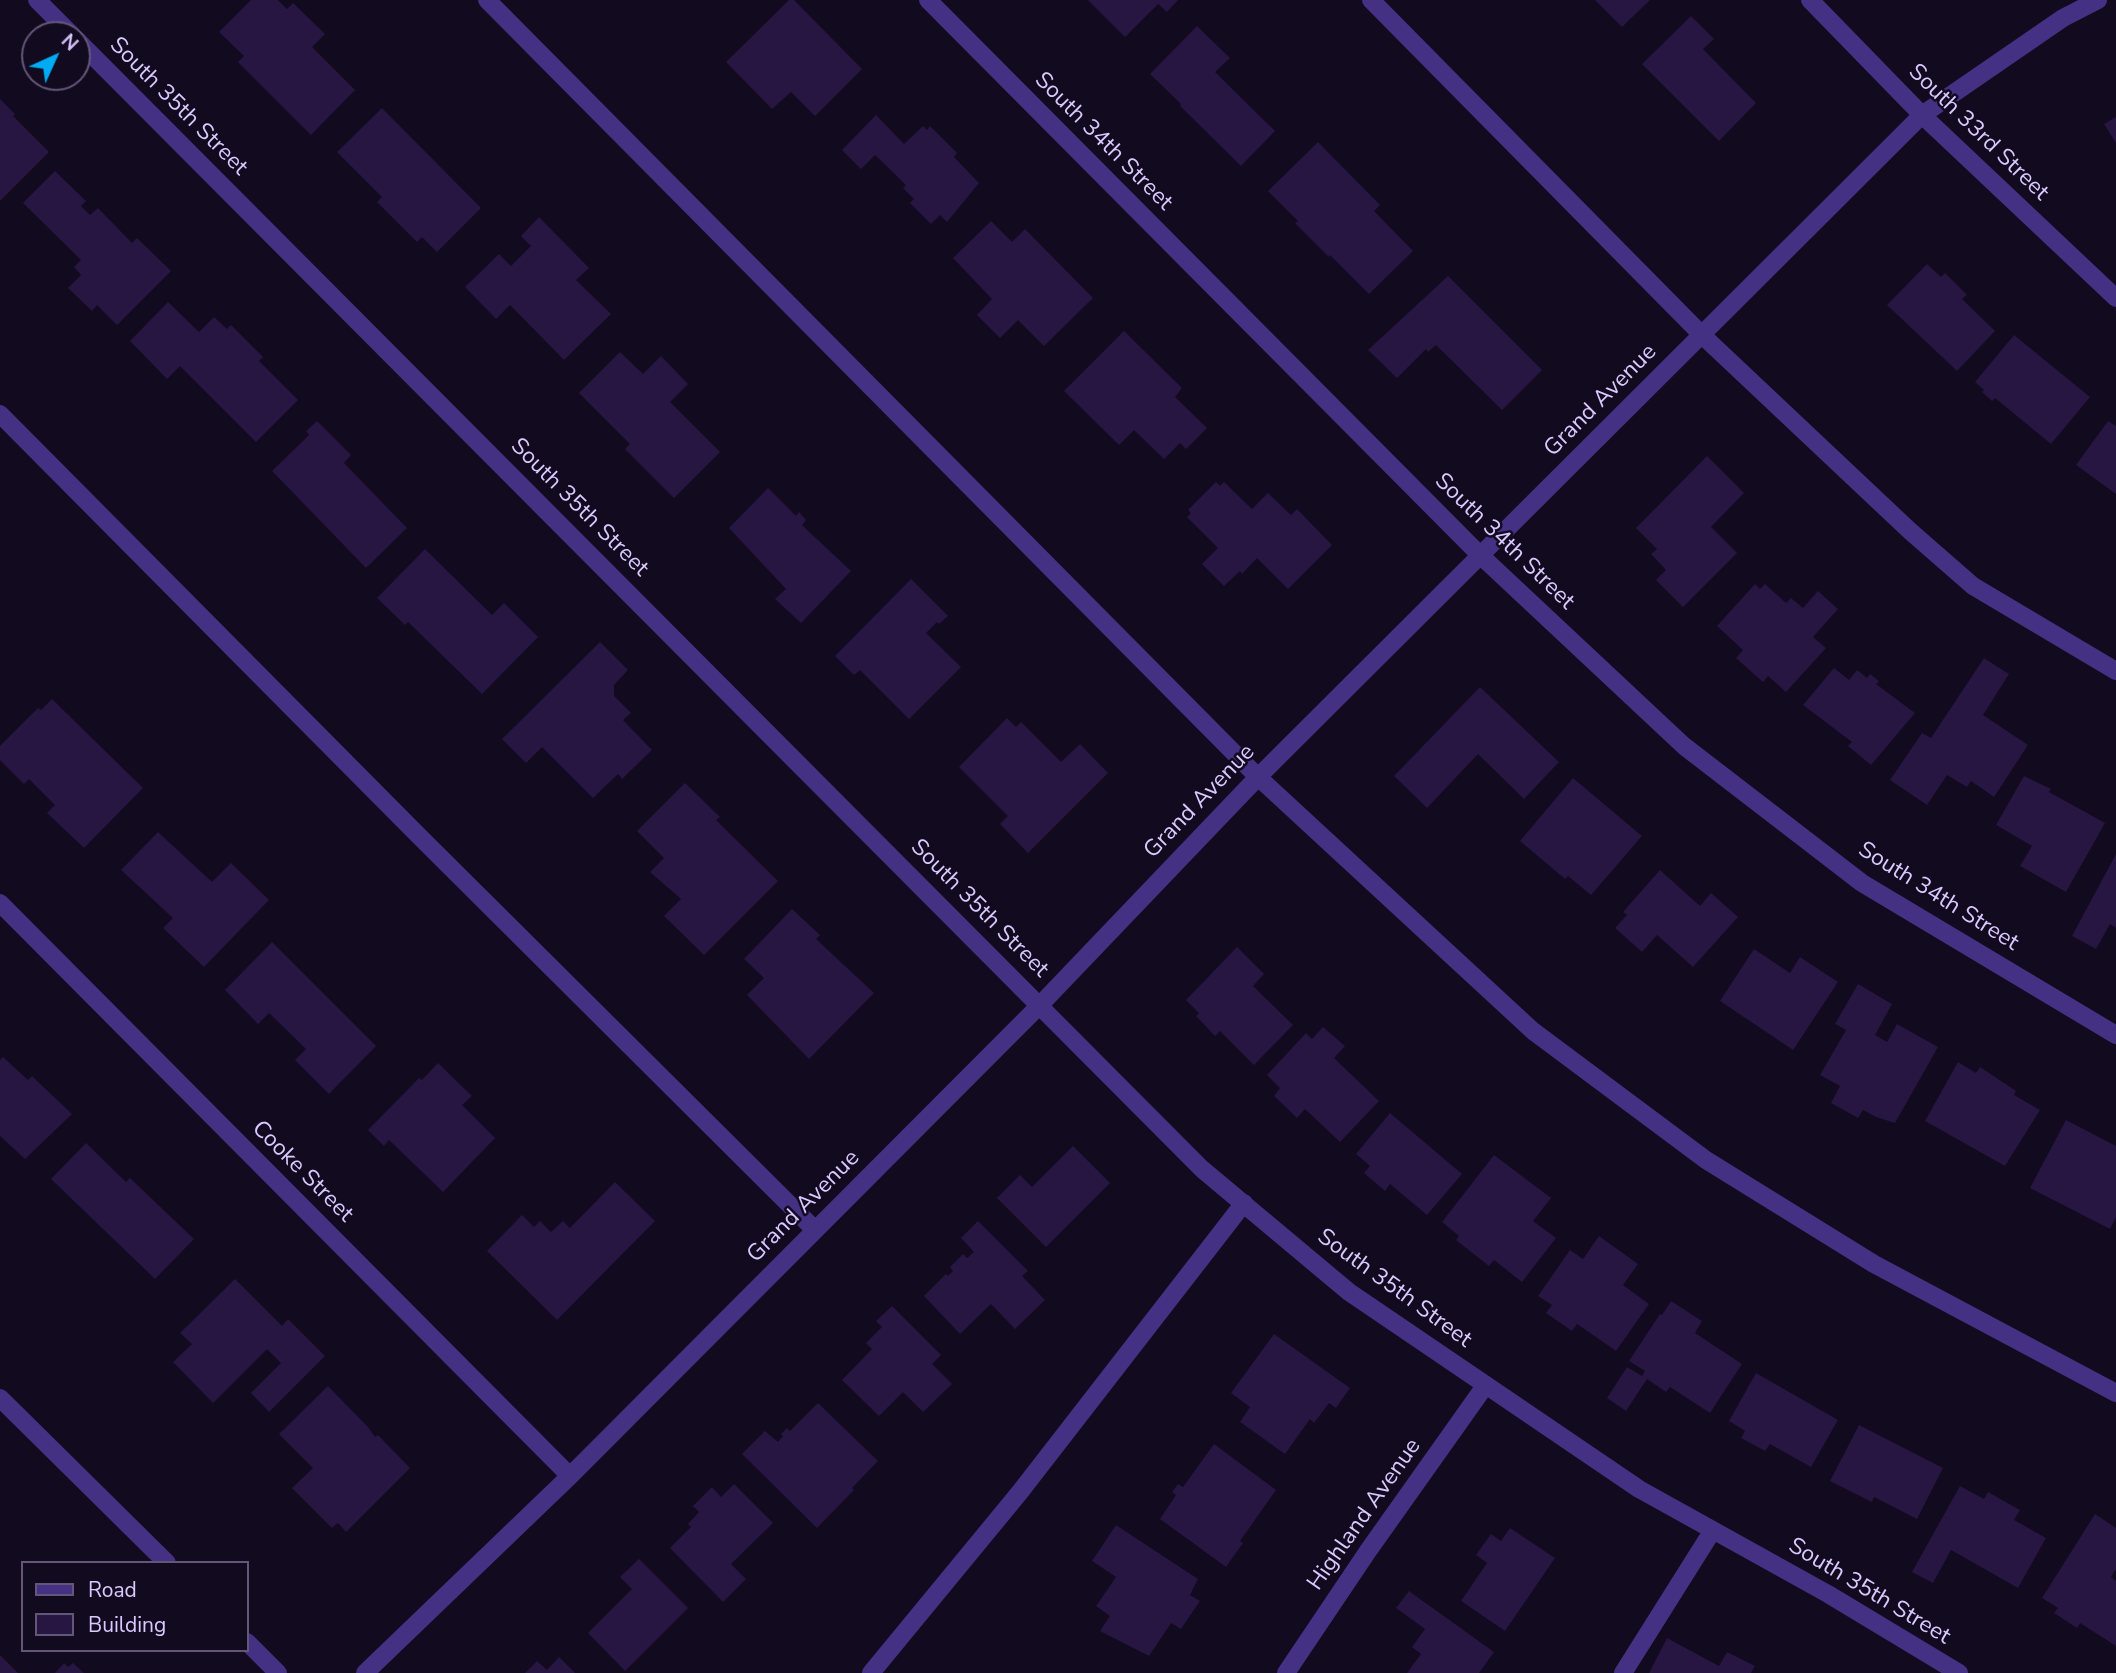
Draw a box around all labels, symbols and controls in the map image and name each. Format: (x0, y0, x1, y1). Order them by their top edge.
north arrow (21, 21, 91, 91)
text: N (55, 28, 84, 57)
street label: South 35th Street (103, 32, 253, 182)
street label: South 33rd Street (1902, 59, 2054, 207)
street label: South 34th Street (1028, 67, 1178, 217)
street label: Grand Avenue (1539, 339, 1663, 463)
street label: South 35th Street (504, 433, 654, 583)
street label: South 34th Street (1428, 468, 1580, 616)
street label: Grand Avenue (1139, 739, 1261, 865)
street label: South 35th Street (904, 834, 1054, 984)
street label: South 34th Street (1853, 836, 2023, 958)
street label: Cooke Street (245, 1115, 359, 1229)
street label: Grand Avenue (742, 1145, 866, 1269)
street label: South 35th Street (1311, 1224, 1477, 1354)
street label: Highland Avenue (1302, 1434, 1428, 1596)
street label: South 35th Street (1783, 1533, 1955, 1651)
legend (21, 1561, 248, 1652)
text: Road (88, 1576, 137, 1604)
text: Building (88, 1611, 166, 1639)

